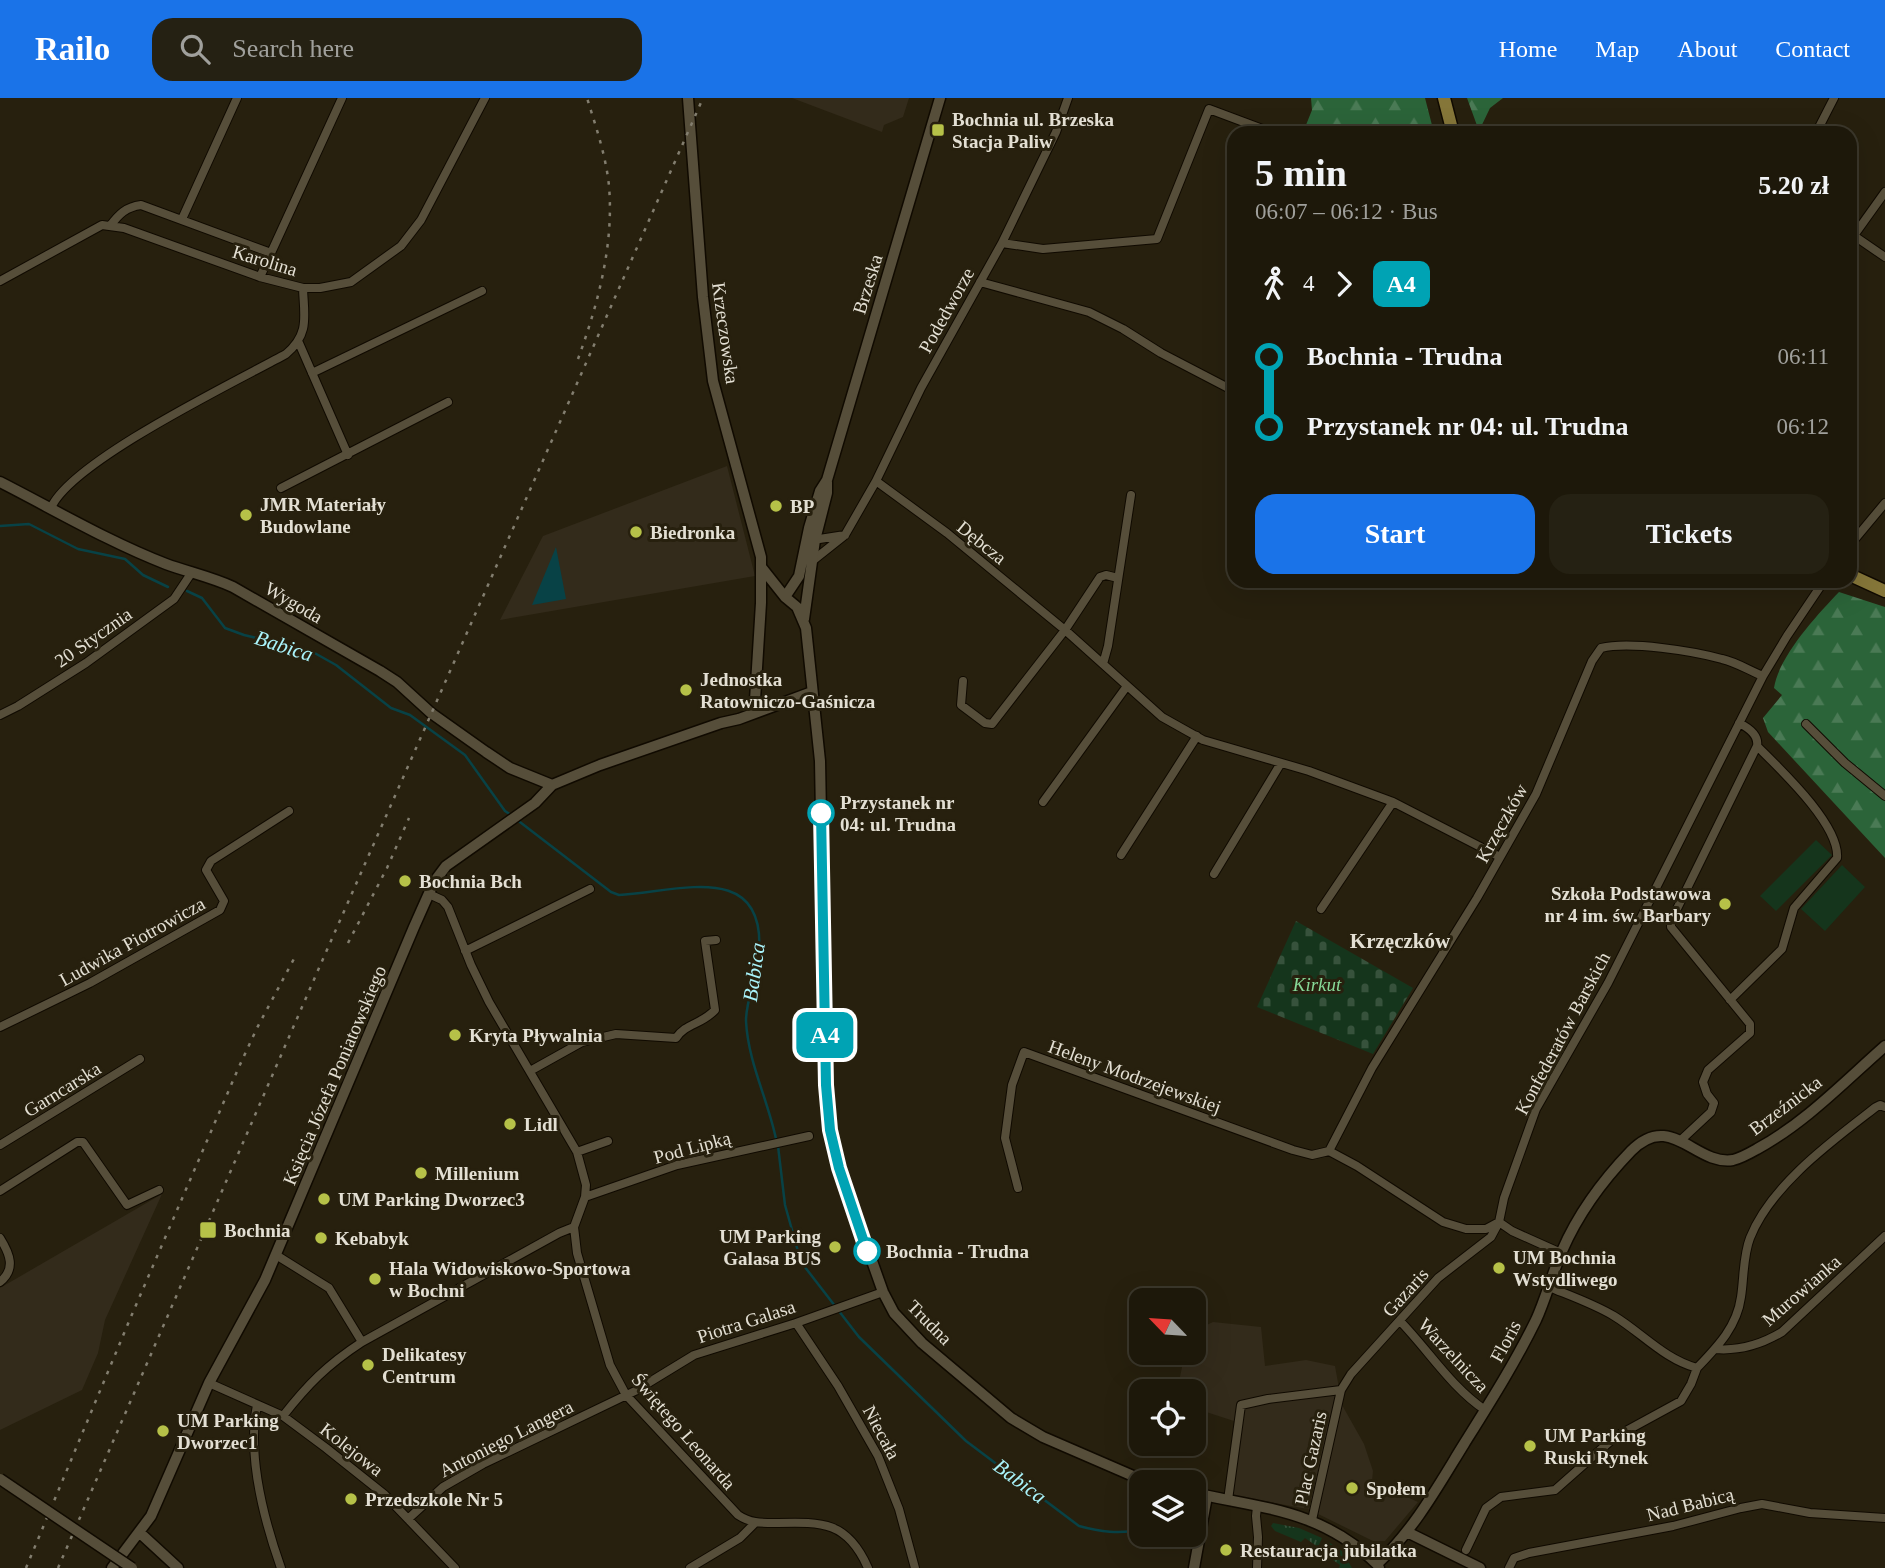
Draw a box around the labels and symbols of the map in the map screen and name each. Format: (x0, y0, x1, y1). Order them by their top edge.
place label: Bochnia ul. Brzeska Stacja Paliw (952, 109, 1115, 152)
marker: Bochnia ul. Brzeska Stacja Paliw (930, 122, 946, 138)
street label: Karolina (230, 241, 300, 280)
street label: Brzeska (848, 251, 887, 316)
street label: Podedworze (914, 264, 978, 356)
street label: Krzeczowska (708, 281, 743, 386)
place label: JMR Materiały Budowlane (260, 494, 387, 537)
place label: BP (790, 496, 815, 517)
marker: BP (768, 498, 784, 514)
marker: JMR Materiały Budowlane (238, 507, 254, 523)
street label: Dębcza (953, 516, 1011, 569)
place label: Biedronka (650, 522, 736, 543)
marker: Biedronka (628, 524, 644, 540)
street label: Wygoda (261, 578, 327, 628)
street label: 20 Stycznia (51, 603, 136, 672)
water label: Babica (252, 625, 316, 667)
place label: Jednostka Ratowniczo-Gaśnicza (700, 669, 876, 712)
marker: Jednostka Ratowniczo-Gaśnicza (678, 682, 694, 698)
street label: Krzęczków (1471, 780, 1532, 866)
place label: Przystanek nr 04: ul. Trudna (840, 792, 956, 835)
marker: Przystanek nr 04: ul. Trudna (808, 800, 834, 826)
place label: Bochnia Bch (419, 871, 522, 892)
marker: Bochnia Bch (397, 873, 413, 889)
place label: Szkoła Podstawowa nr 4 im. św. Barbary (1545, 883, 1711, 926)
street label: Ludwika Piotrowicza (56, 892, 209, 990)
marker: Szkoła Podstawowa nr 4 im. św. Barbary (1717, 896, 1733, 912)
district label: Krzęczków (1350, 929, 1451, 953)
water label: Babica (738, 941, 770, 1003)
street label: Konfederatów Barskich (1511, 948, 1614, 1118)
street label: Księcia Józefa Poniatowskiego (279, 962, 390, 1188)
park label: Kirkut (1292, 974, 1342, 995)
line badge: A4 (794, 1012, 856, 1058)
place label: Kryta Pływalnia (469, 1025, 603, 1046)
marker: Kryta Pływalnia (447, 1027, 463, 1043)
street label: Heleny Modrzejewskiej (1046, 1035, 1224, 1117)
street label: Garncarska (20, 1057, 105, 1121)
street label: Brzeźnicka (1745, 1071, 1826, 1139)
place label: Lidl (524, 1114, 558, 1135)
marker: Lidl (502, 1116, 518, 1132)
street label: Pod Lipką (651, 1127, 733, 1168)
place label: Millenium (435, 1163, 520, 1184)
marker: Millenium (413, 1165, 429, 1181)
place label: UM Parking Dworzec3 (338, 1189, 525, 1210)
marker: UM Parking Dworzec3 (316, 1191, 332, 1207)
marker: Bochnia (198, 1220, 218, 1240)
place label: Bochnia (224, 1220, 291, 1241)
place label: UM Parking Galasa BUS (719, 1226, 821, 1269)
place label: Kebabyk (335, 1228, 409, 1249)
marker: Kebabyk (313, 1230, 329, 1246)
marker: Bochnia - Trudna (854, 1238, 880, 1264)
marker: UM Parking Galasa BUS (827, 1239, 843, 1255)
place label: Bochnia - Trudna (886, 1241, 1029, 1262)
place label: UM Bochnia Wstydliwego (1513, 1247, 1618, 1290)
street label: Murowianka (1758, 1250, 1845, 1330)
place label: Hala Widowiskowo-Sportowa w Bochni (389, 1258, 631, 1301)
marker: UM Bochnia Wstydliwego (1491, 1260, 1507, 1276)
street label: Gazaris (1378, 1264, 1433, 1321)
marker: Hala Widowiskowo-Sportowa w Bochni (367, 1271, 383, 1287)
north arrow (1129, 1288, 1206, 1365)
street label: Piotra Galasa (694, 1296, 798, 1347)
street label: Trudna (903, 1296, 957, 1349)
street label: Warzelnicza (1414, 1314, 1494, 1397)
street label: Floris (1486, 1317, 1525, 1366)
place label: Delikatesy Centrum (382, 1344, 467, 1387)
marker: Delikatesy Centrum (360, 1357, 376, 1373)
street label: Świętego Leonarda (627, 1369, 740, 1494)
street label: Antoniego Langera (436, 1395, 577, 1481)
street label: Niecała (859, 1402, 905, 1463)
street label: Plac Gazaris (1290, 1409, 1331, 1507)
place label: UM Parking Dworzec1 (177, 1410, 279, 1453)
street label: Kolejowa (316, 1418, 388, 1481)
marker: UM Parking Dworzec1 (155, 1423, 171, 1439)
place label: UM Parking Ruski Rynek (1544, 1425, 1649, 1468)
marker: UM Parking Ruski Rynek (1522, 1438, 1538, 1454)
water label: Babica (989, 1454, 1051, 1508)
place label: Społem (1366, 1478, 1426, 1499)
marker: Społem (1344, 1480, 1360, 1496)
street label: Nad Babicą (1644, 1483, 1736, 1525)
place label: Przedszkole Nr 5 (365, 1489, 503, 1510)
marker: Przedszkole Nr 5 (343, 1491, 359, 1507)
place label: Restauracja jubilatka (1240, 1540, 1417, 1561)
marker: Restauracja jubilatka (1218, 1542, 1234, 1558)

